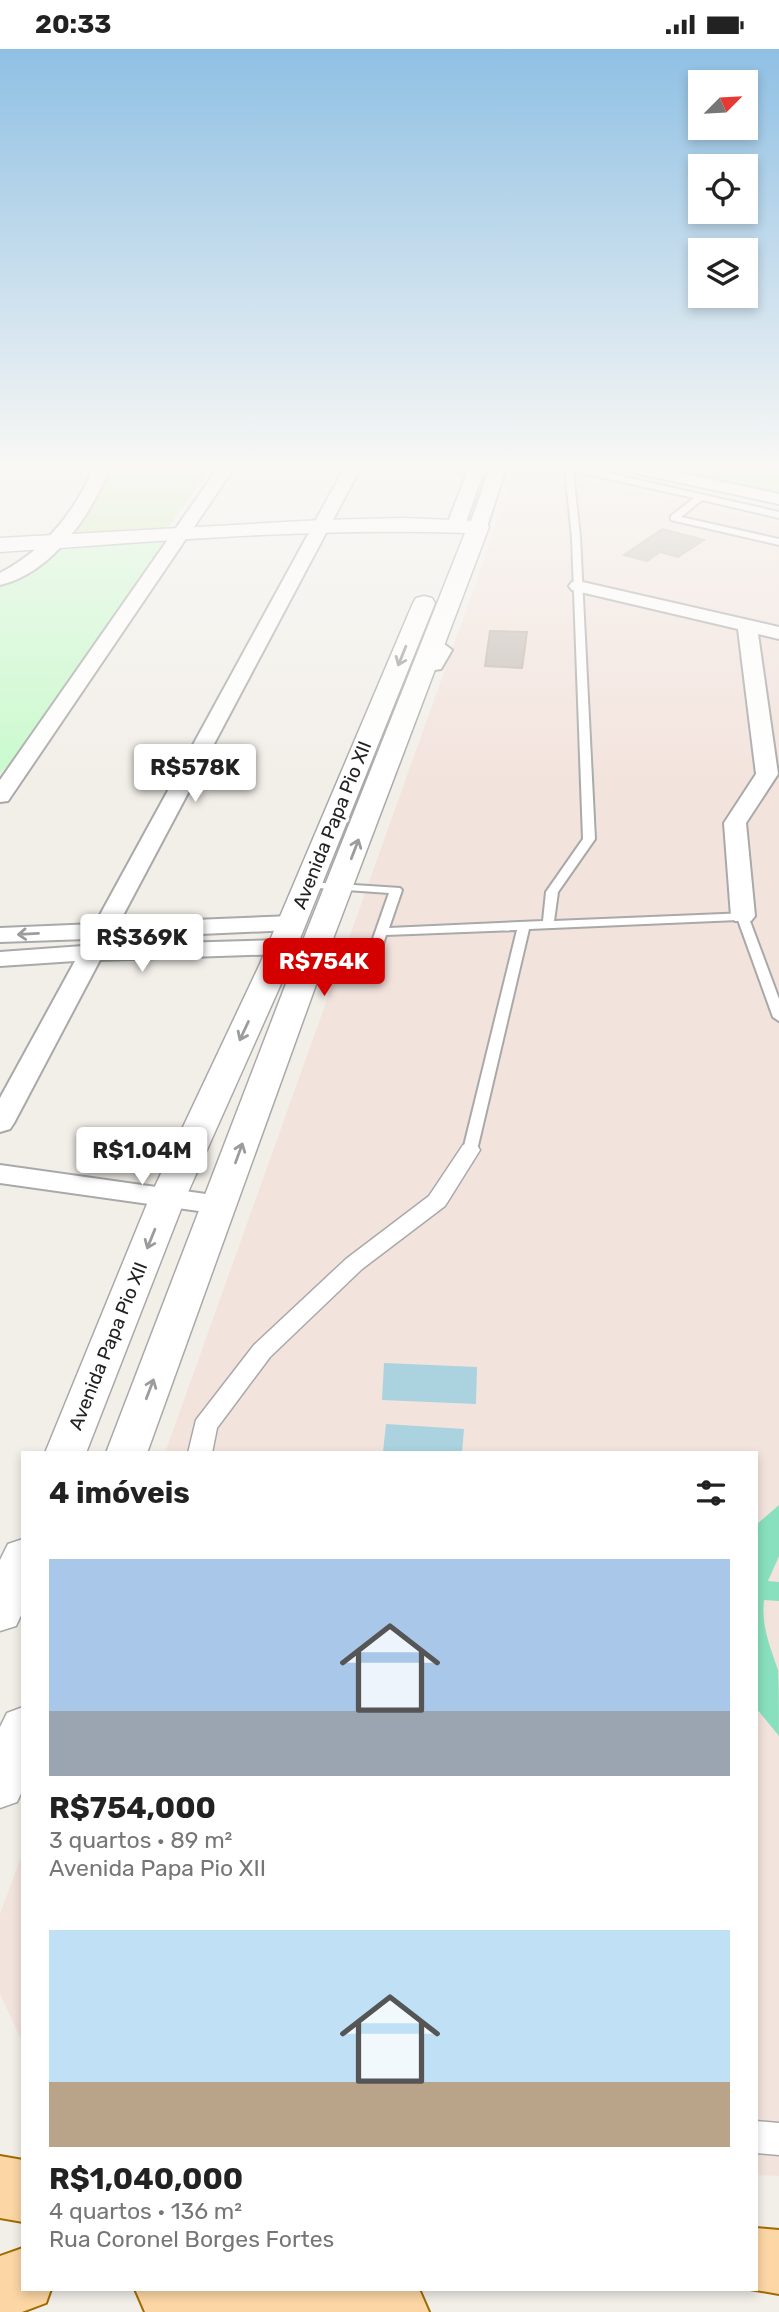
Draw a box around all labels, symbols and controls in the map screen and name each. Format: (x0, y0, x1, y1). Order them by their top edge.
text: 20:33 (35, 9, 111, 40)
north arrow (688, 70, 758, 140)
map controls (688, 70, 758, 308)
button: locate (688, 154, 758, 224)
button: layers (688, 238, 758, 308)
one-way arrow (395, 645, 408, 666)
street label: Avenida Papa Pio XII (288, 738, 376, 912)
pin: R$578K (138, 745, 252, 804)
text: R$578K (150, 753, 240, 781)
one-way arrow (350, 838, 362, 860)
pin: R$369K (85, 915, 199, 974)
text: R$369K (96, 923, 188, 951)
one-way arrow (17, 927, 40, 940)
pin: R$754K (267, 939, 381, 998)
text: R$754K (279, 947, 369, 975)
one-way arrow (237, 1020, 251, 1041)
pin: R$1.04M (77, 1127, 207, 1187)
text: R$1.04M (92, 1136, 192, 1164)
one-way arrow (234, 1142, 246, 1164)
one-way arrow (144, 1228, 157, 1249)
street label: Avenida Papa Pio XII (64, 1259, 152, 1433)
one-way arrow (145, 1378, 158, 1400)
icon: filters (692, 1474, 730, 1512)
text: 4 imóveis (49, 1475, 190, 1511)
icon: home (327, 1605, 453, 1731)
text: R$754,000 (49, 1790, 216, 1826)
text: 3 quartos · 89 m² (49, 1826, 232, 1854)
text: Avenida Papa Pio XII (49, 1854, 266, 1882)
icon: home (327, 1976, 453, 2102)
text: R$1,040,000 (49, 2161, 243, 2197)
text: 4 quartos · 136 m² (49, 2197, 242, 2225)
text: Rua Coronel Borges Fortes (49, 2225, 334, 2253)

